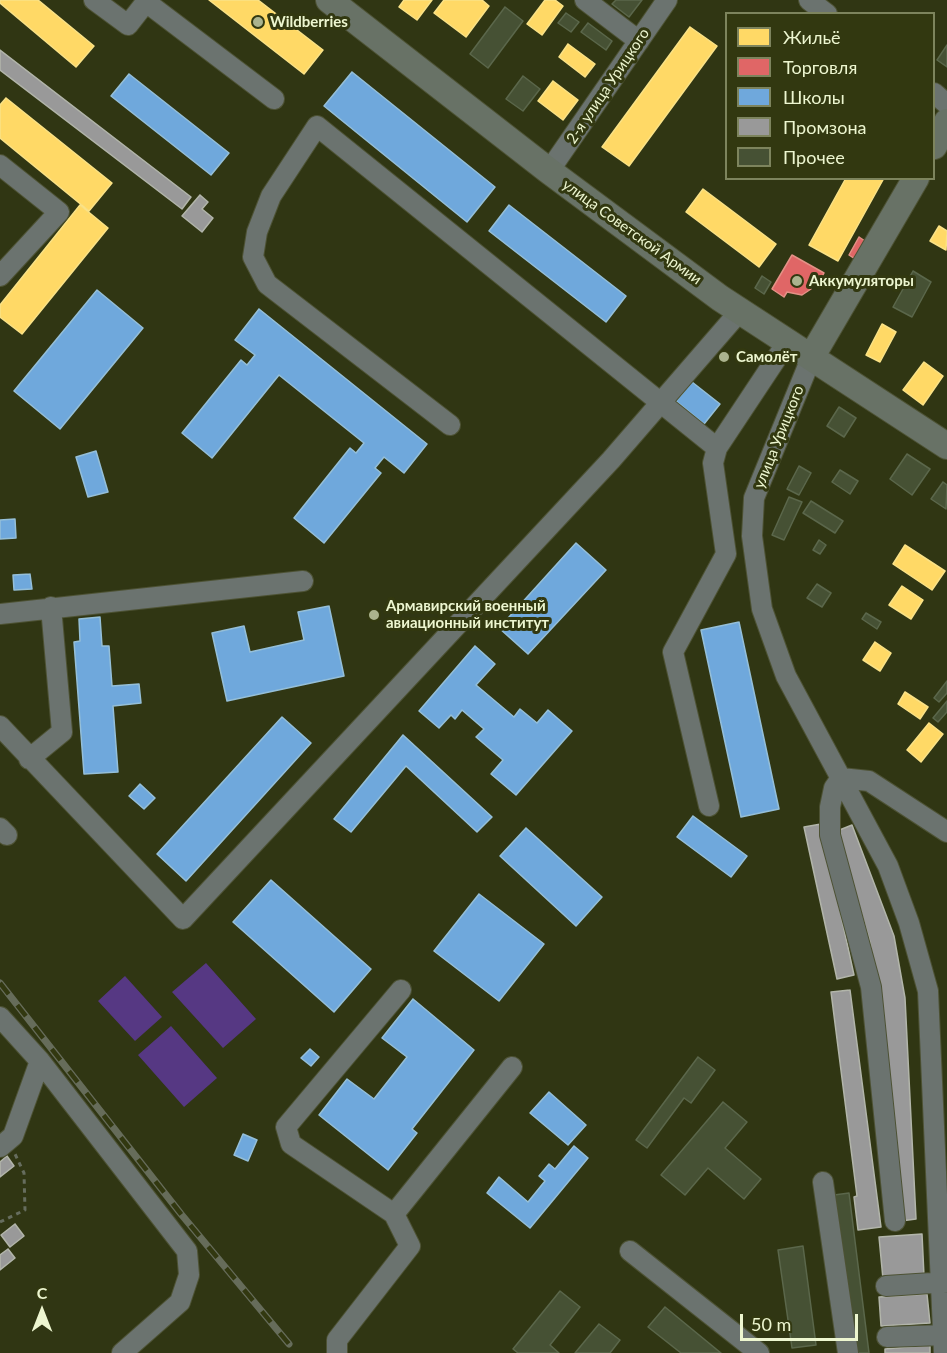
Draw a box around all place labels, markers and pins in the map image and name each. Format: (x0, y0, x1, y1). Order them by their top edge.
place label: Wildberries (270, 13, 348, 31)
marker: Wildberries (251, 15, 265, 29)
place label: Аккумуляторы (809, 272, 914, 290)
marker: Аккумуляторы (790, 274, 804, 288)
place label: Самолёт (736, 348, 797, 366)
marker: Самолёт (717, 350, 731, 364)
place label: Армавирский военный авиационный институт (386, 597, 549, 632)
marker: Армавирский военный авиационный институт (367, 608, 381, 622)

